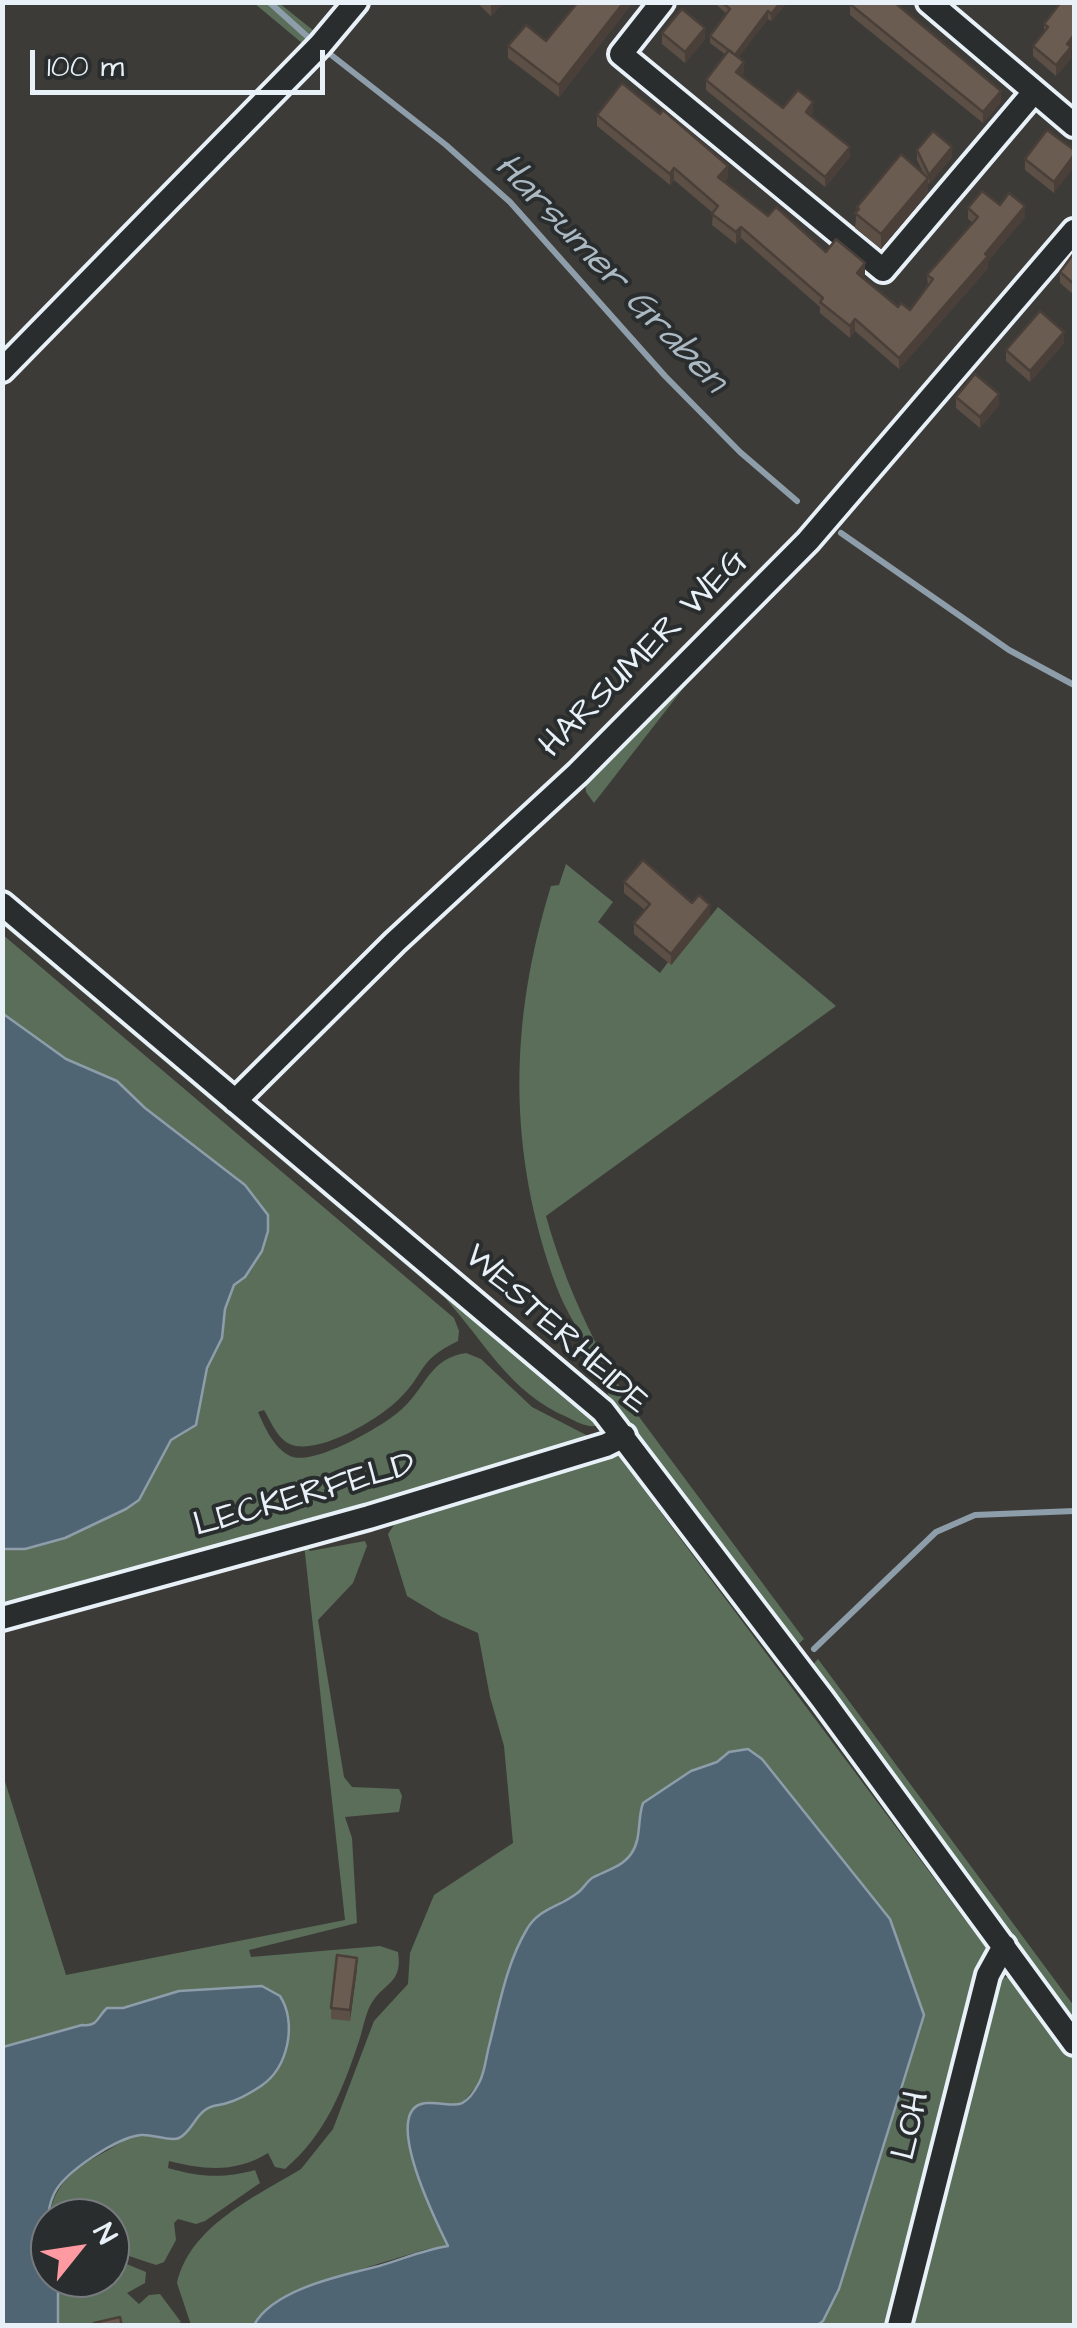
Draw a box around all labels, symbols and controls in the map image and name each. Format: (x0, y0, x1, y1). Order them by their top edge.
scale bar (35, 30, 330, 92)
text: 100 m (47, 46, 124, 88)
water label: Harsumer Graben (483, 146, 735, 404)
street label: HARSUMER WEG (532, 542, 758, 768)
street label: WESTERHEIDE (454, 1237, 656, 1425)
street label: LECKERFELD (189, 1445, 421, 1549)
street label: LOH (885, 2088, 941, 2164)
north arrow (30, 2198, 130, 2298)
text: N (83, 2216, 126, 2251)

